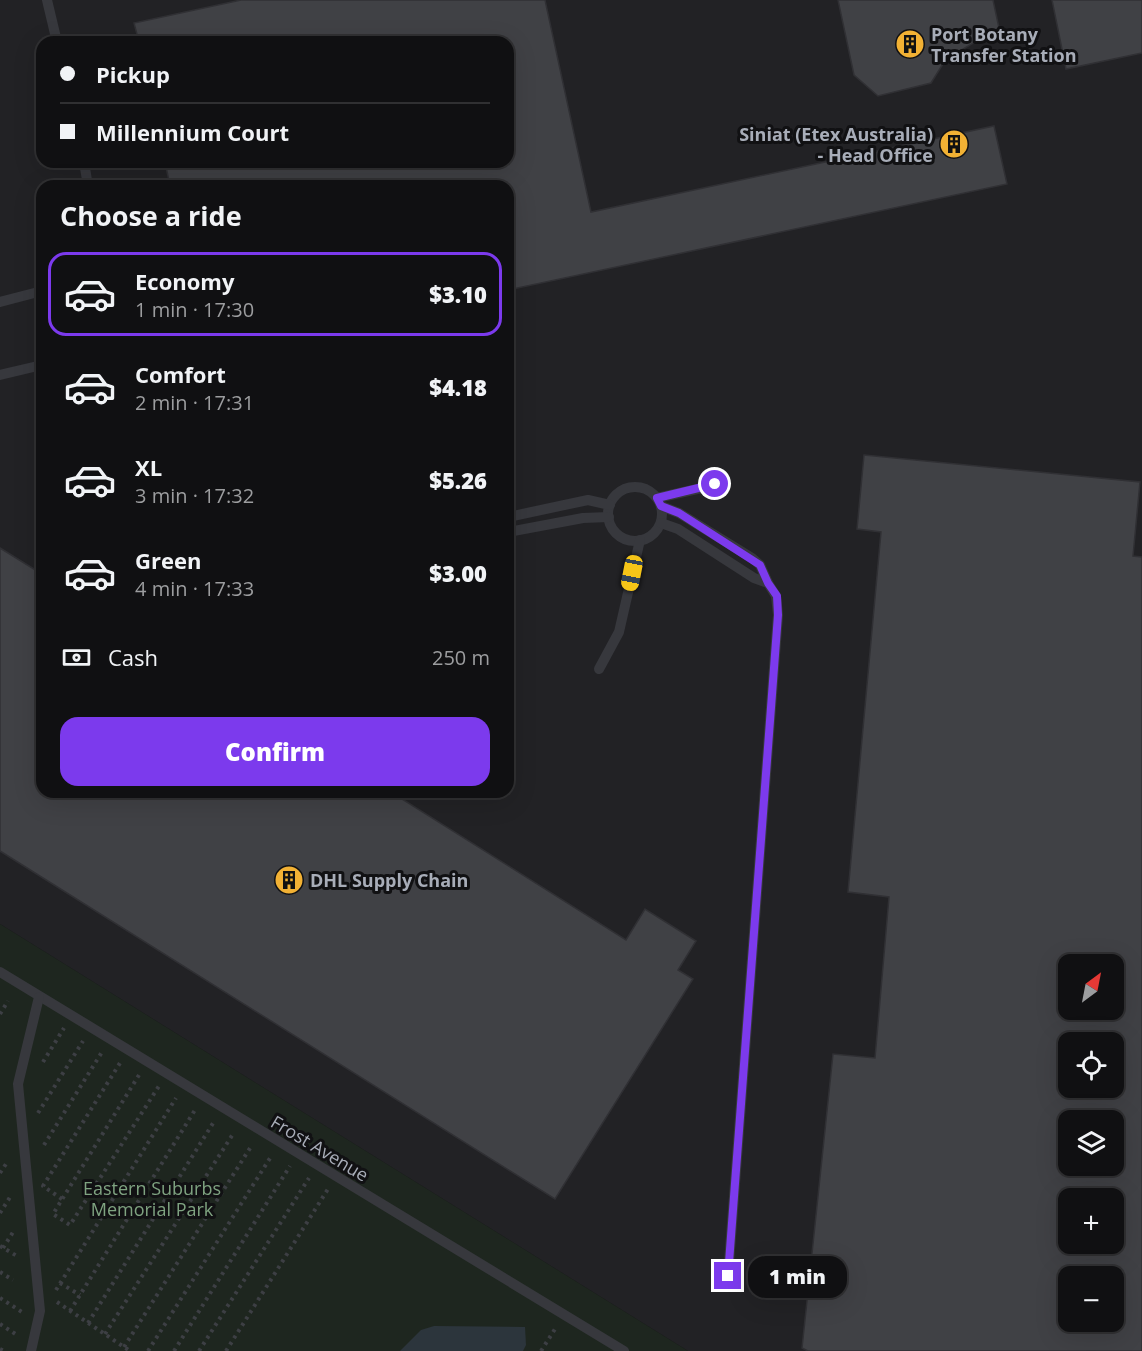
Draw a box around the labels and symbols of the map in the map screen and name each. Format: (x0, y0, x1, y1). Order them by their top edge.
place label: Port Botany Transfer Station (931, 22, 1077, 67)
building icon: Port Botany Transfer Station (894, 28, 926, 60)
place label: Siniat (Etex Australia) - Head Office (739, 122, 933, 167)
building icon: Siniat (Etex Australia) - Head Office (938, 128, 970, 160)
route start (701, 470, 728, 497)
car (620, 554, 644, 592)
building icon: DHL Supply Chain (273, 864, 305, 896)
place label: DHL Supply Chain (310, 868, 468, 892)
north arrow (1058, 954, 1124, 1020)
street label: Frost Avenue (267, 1109, 373, 1187)
park label: Eastern Suburbs Memorial Park (83, 1176, 221, 1221)
callout: 1 min (749, 1255, 848, 1297)
route end (714, 1262, 741, 1289)

